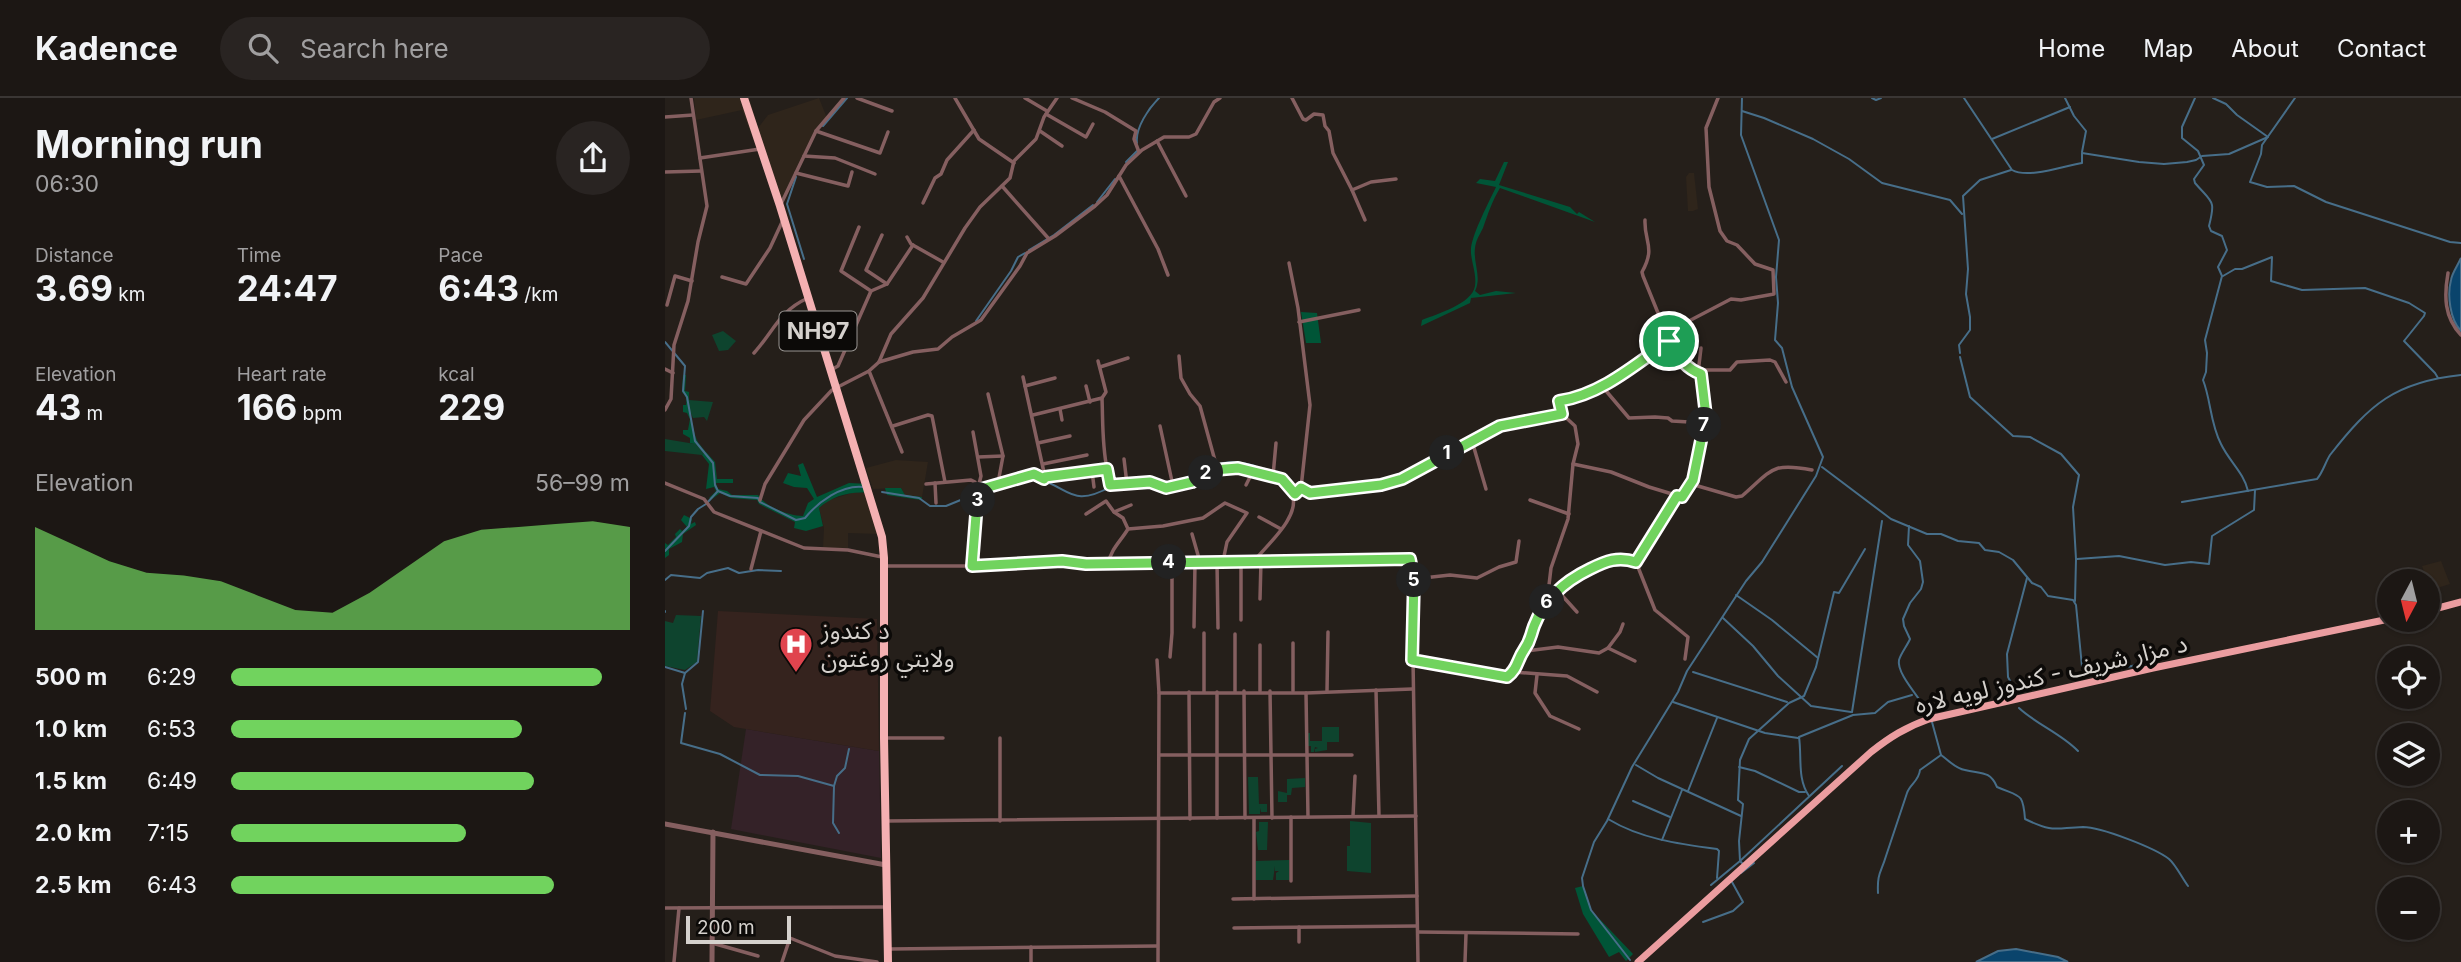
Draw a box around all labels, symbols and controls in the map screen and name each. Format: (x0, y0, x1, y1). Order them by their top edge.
search box (220, 17, 710, 80)
text: Kadence (35, 28, 178, 68)
icon: search (244, 29, 282, 67)
text: Search here (300, 33, 449, 64)
text: Home (2038, 34, 2105, 63)
text: Map (2143, 34, 2193, 63)
text: About (2231, 34, 2299, 63)
text: Contact (2337, 34, 2426, 63)
text: Morning run (35, 121, 263, 167)
button: share (556, 121, 630, 195)
text: 06:30 (35, 170, 99, 198)
text: Distance (35, 244, 113, 267)
text: Time (237, 244, 281, 267)
text: Pace (438, 244, 483, 267)
text: 3.69 (35, 267, 113, 309)
text: 24:47 (237, 267, 338, 309)
text: 6:43 (438, 267, 519, 309)
text: km (113, 283, 145, 306)
text: /km (519, 283, 558, 306)
pin (1639, 311, 1699, 371)
road number: NH97 (779, 312, 857, 350)
icon: arrive (1650, 322, 1688, 360)
text: Elevation (35, 363, 116, 386)
text: Heart rate (237, 363, 327, 386)
text: kcal (438, 363, 475, 386)
text: 43 (35, 386, 81, 428)
text: 166 (237, 386, 297, 428)
text: 229 (438, 386, 505, 428)
text: m (81, 402, 103, 425)
text: bpm (297, 402, 342, 425)
pin: 7 (1686, 408, 1721, 442)
text: 7 (1698, 413, 1709, 436)
pin: 1 (1429, 436, 1465, 470)
text: 1 (1442, 441, 1451, 464)
pin: 2 (1189, 456, 1223, 490)
text: 2 (1200, 461, 1211, 484)
text: Elevation (35, 469, 134, 497)
text: 56–99 m (535, 469, 630, 497)
pin: 3 (961, 482, 995, 518)
text: 3 (971, 488, 984, 511)
pin: 4 (1151, 545, 1187, 580)
text: 4 (1162, 550, 1175, 573)
pin: 5 (1397, 562, 1431, 598)
text: 5 (1407, 568, 1420, 591)
north arrow (2377, 569, 2439, 632)
map controls (2377, 569, 2440, 940)
pin: 6 (1529, 584, 1565, 620)
text: 6 (1540, 590, 1553, 613)
place label: د کندوز ولایتي روغتون (820, 616, 955, 677)
hospital icon: د کندوز ولایتي روغتون (777, 625, 815, 674)
street label: د مزار شریف - کندوز لویه لاره (1912, 629, 2190, 719)
button: locate (2377, 646, 2440, 709)
text: 500 m (35, 663, 107, 691)
text: 6:29 (147, 663, 196, 691)
text: 1.0 km (35, 715, 107, 743)
text: 6:53 (147, 715, 196, 743)
button: layers (2377, 723, 2440, 786)
text: 1.5 km (35, 767, 107, 795)
text: 6:49 (147, 767, 197, 795)
button: + (2377, 800, 2440, 863)
text: 2.0 km (35, 819, 112, 847)
text: 7:15 (147, 819, 189, 847)
text: 2.5 km (35, 871, 112, 899)
text: 6:43 (147, 871, 197, 899)
button: − (2377, 877, 2440, 940)
scale bar (686, 913, 791, 945)
text: 200 m (697, 916, 755, 939)

